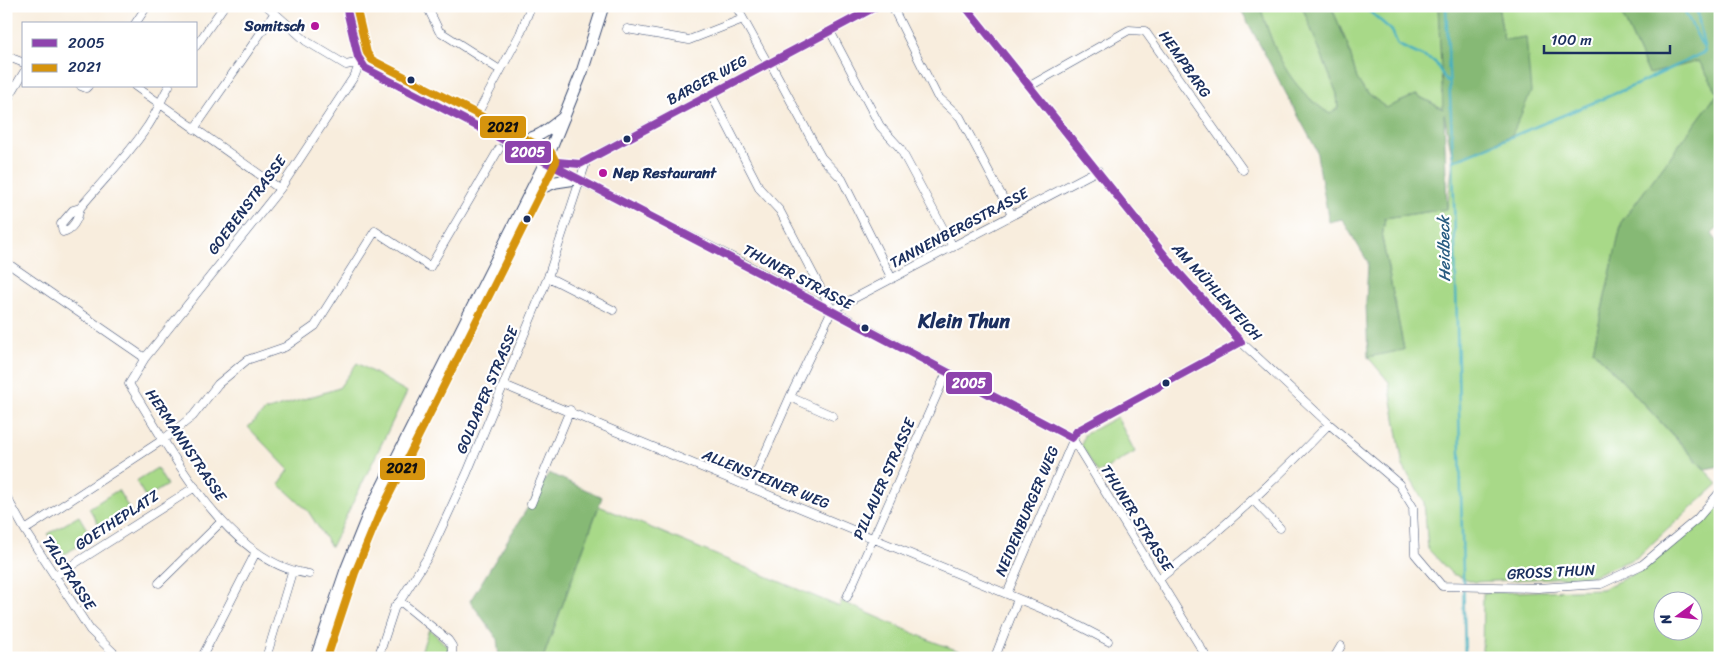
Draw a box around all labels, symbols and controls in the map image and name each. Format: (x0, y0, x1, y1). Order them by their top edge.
place label: Somitsch (243, 13, 305, 39)
marker: Somitsch (309, 20, 321, 32)
legend (22, 22, 198, 88)
scale bar (1544, 22, 1670, 54)
street label: HEMPBARG (1152, 25, 1218, 103)
text: 100 m (1551, 27, 1592, 53)
text: 2005 (68, 30, 105, 56)
street label: BARGER WEG (662, 48, 752, 112)
text: 2021 (68, 54, 101, 80)
unlabelled marker (406, 75, 416, 85)
line badge: 2021 (479, 115, 527, 139)
text: 2021 (486, 115, 519, 140)
unlabelled marker (622, 134, 632, 144)
line badge: 2005 (504, 140, 552, 164)
text: 2005 (510, 140, 546, 165)
street label: GOEBENSTRASSE (201, 148, 294, 260)
place label: Nep Restaurant (612, 160, 717, 186)
marker: Nep Restaurant (597, 167, 609, 179)
street label: TANNENBERGSTRASSE (885, 180, 1035, 276)
unlabelled marker (522, 214, 532, 224)
water label: Heidbeck (1429, 214, 1459, 282)
street label: AM MÜHLENTEICH (1165, 236, 1269, 348)
street label: THUNER STRASSE (738, 237, 860, 318)
district label: Klein Thun (917, 304, 1010, 339)
street label: GOLDAPER STRASSE (448, 321, 526, 458)
unlabelled marker (860, 323, 870, 333)
line badge: 2005 (945, 371, 993, 395)
text: 2005 (951, 371, 987, 396)
unlabelled marker (1161, 378, 1171, 388)
street label: HERMANNSTRASSE (138, 383, 235, 508)
street label: PILLAUER STRASSE (845, 412, 923, 544)
street label: ALLENSTEINER WEG (697, 441, 834, 516)
street label: NEIDENBURGER WEG (988, 442, 1066, 580)
text: 2021 (385, 456, 418, 481)
line badge: 2021 (379, 457, 426, 481)
street label: THUNER STRASSE (1094, 459, 1181, 578)
street label: GOETHEPLATZ (69, 483, 165, 557)
street label: TALSTRASSE (35, 531, 104, 617)
street label: GROSS THUN (1506, 557, 1596, 587)
north arrow (1654, 592, 1704, 642)
text: N (1653, 611, 1680, 628)

